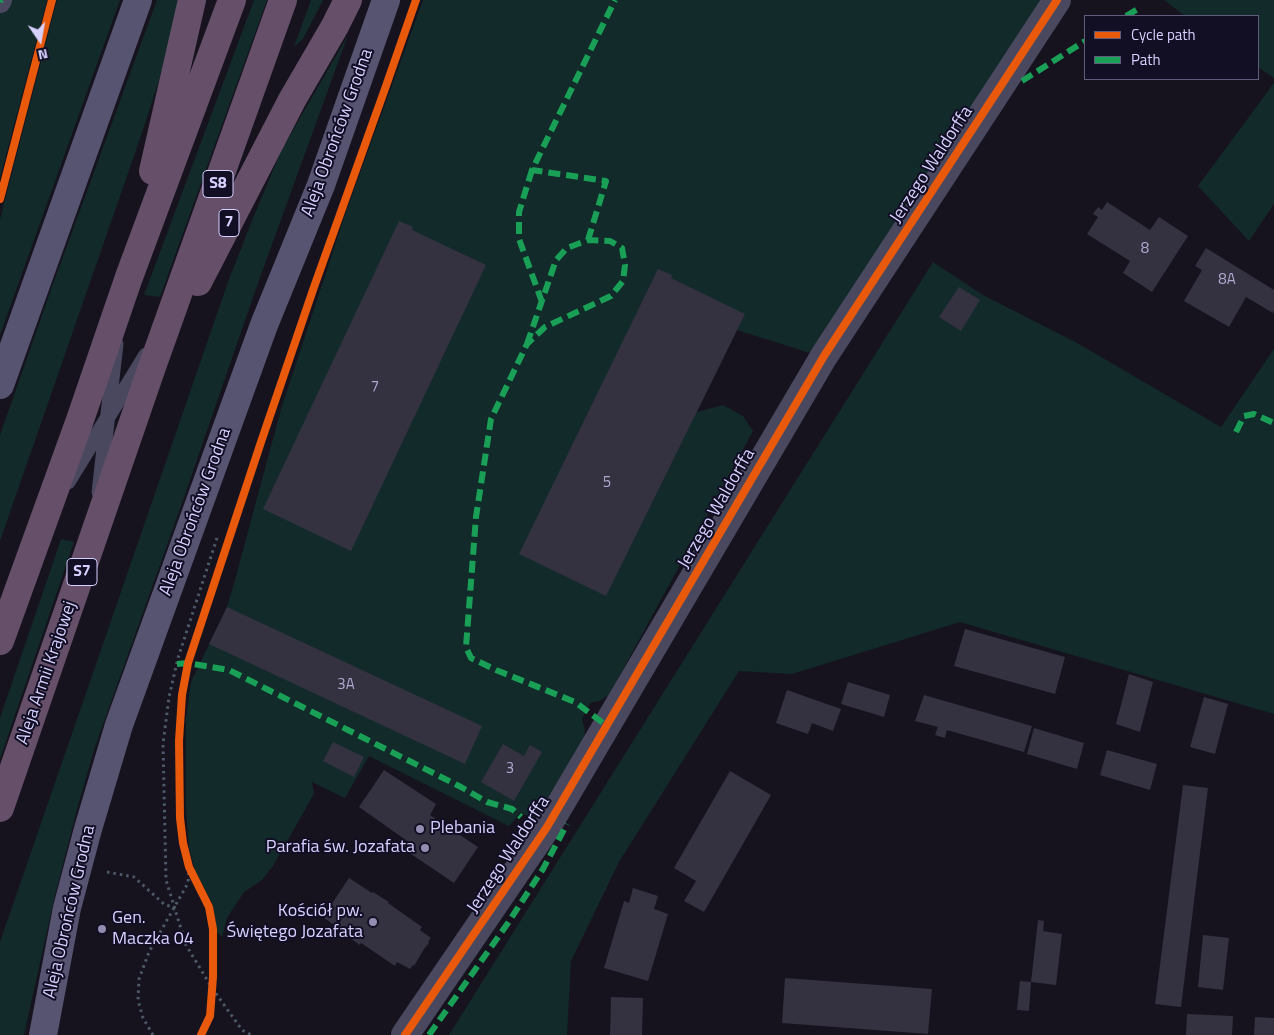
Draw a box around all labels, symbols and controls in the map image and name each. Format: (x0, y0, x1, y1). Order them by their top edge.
north arrow (15, 15, 65, 65)
legend (1084, 15, 1259, 80)
text: Cycle path (1131, 23, 1196, 46)
text: N (36, 44, 50, 66)
street label: Aleja Obrońców Grodna (298, 46, 378, 220)
text: Path (1131, 48, 1161, 71)
street label: Jerzego Waldorffa (886, 102, 978, 228)
road number: S8 (203, 170, 233, 198)
road number: 7 (219, 210, 239, 237)
house number: 8 (1141, 240, 1149, 258)
house number: 8A (1218, 271, 1236, 289)
house number: 7 (371, 378, 379, 396)
street label: Aleja Obrońców Grodna (156, 425, 236, 599)
street label: Jerzego Waldorffa (674, 445, 760, 573)
house number: 5 (603, 474, 611, 492)
road number: S7 (67, 558, 97, 586)
street label: Aleja Armii Krajowej (12, 598, 82, 748)
house number: 3A (337, 676, 355, 694)
house number: 3 (506, 760, 514, 778)
street label: Jerzego Waldorffa (463, 792, 555, 918)
place label: Plebania (430, 818, 495, 840)
street label: Aleja Obrońców Grodna (40, 823, 100, 1001)
marker: Plebania (414, 823, 426, 835)
place label: Parafia św. Jozafata (266, 837, 415, 859)
marker: Parafia św. Jozafata (419, 842, 431, 854)
place label: Kościół pw. Świętego Jozafata (226, 901, 363, 944)
place label: Gen. Maczka 04 (112, 908, 194, 951)
marker: Kościół pw. Świętego Jozafata (367, 916, 379, 928)
marker: Gen. Maczka 04 (96, 923, 108, 935)

